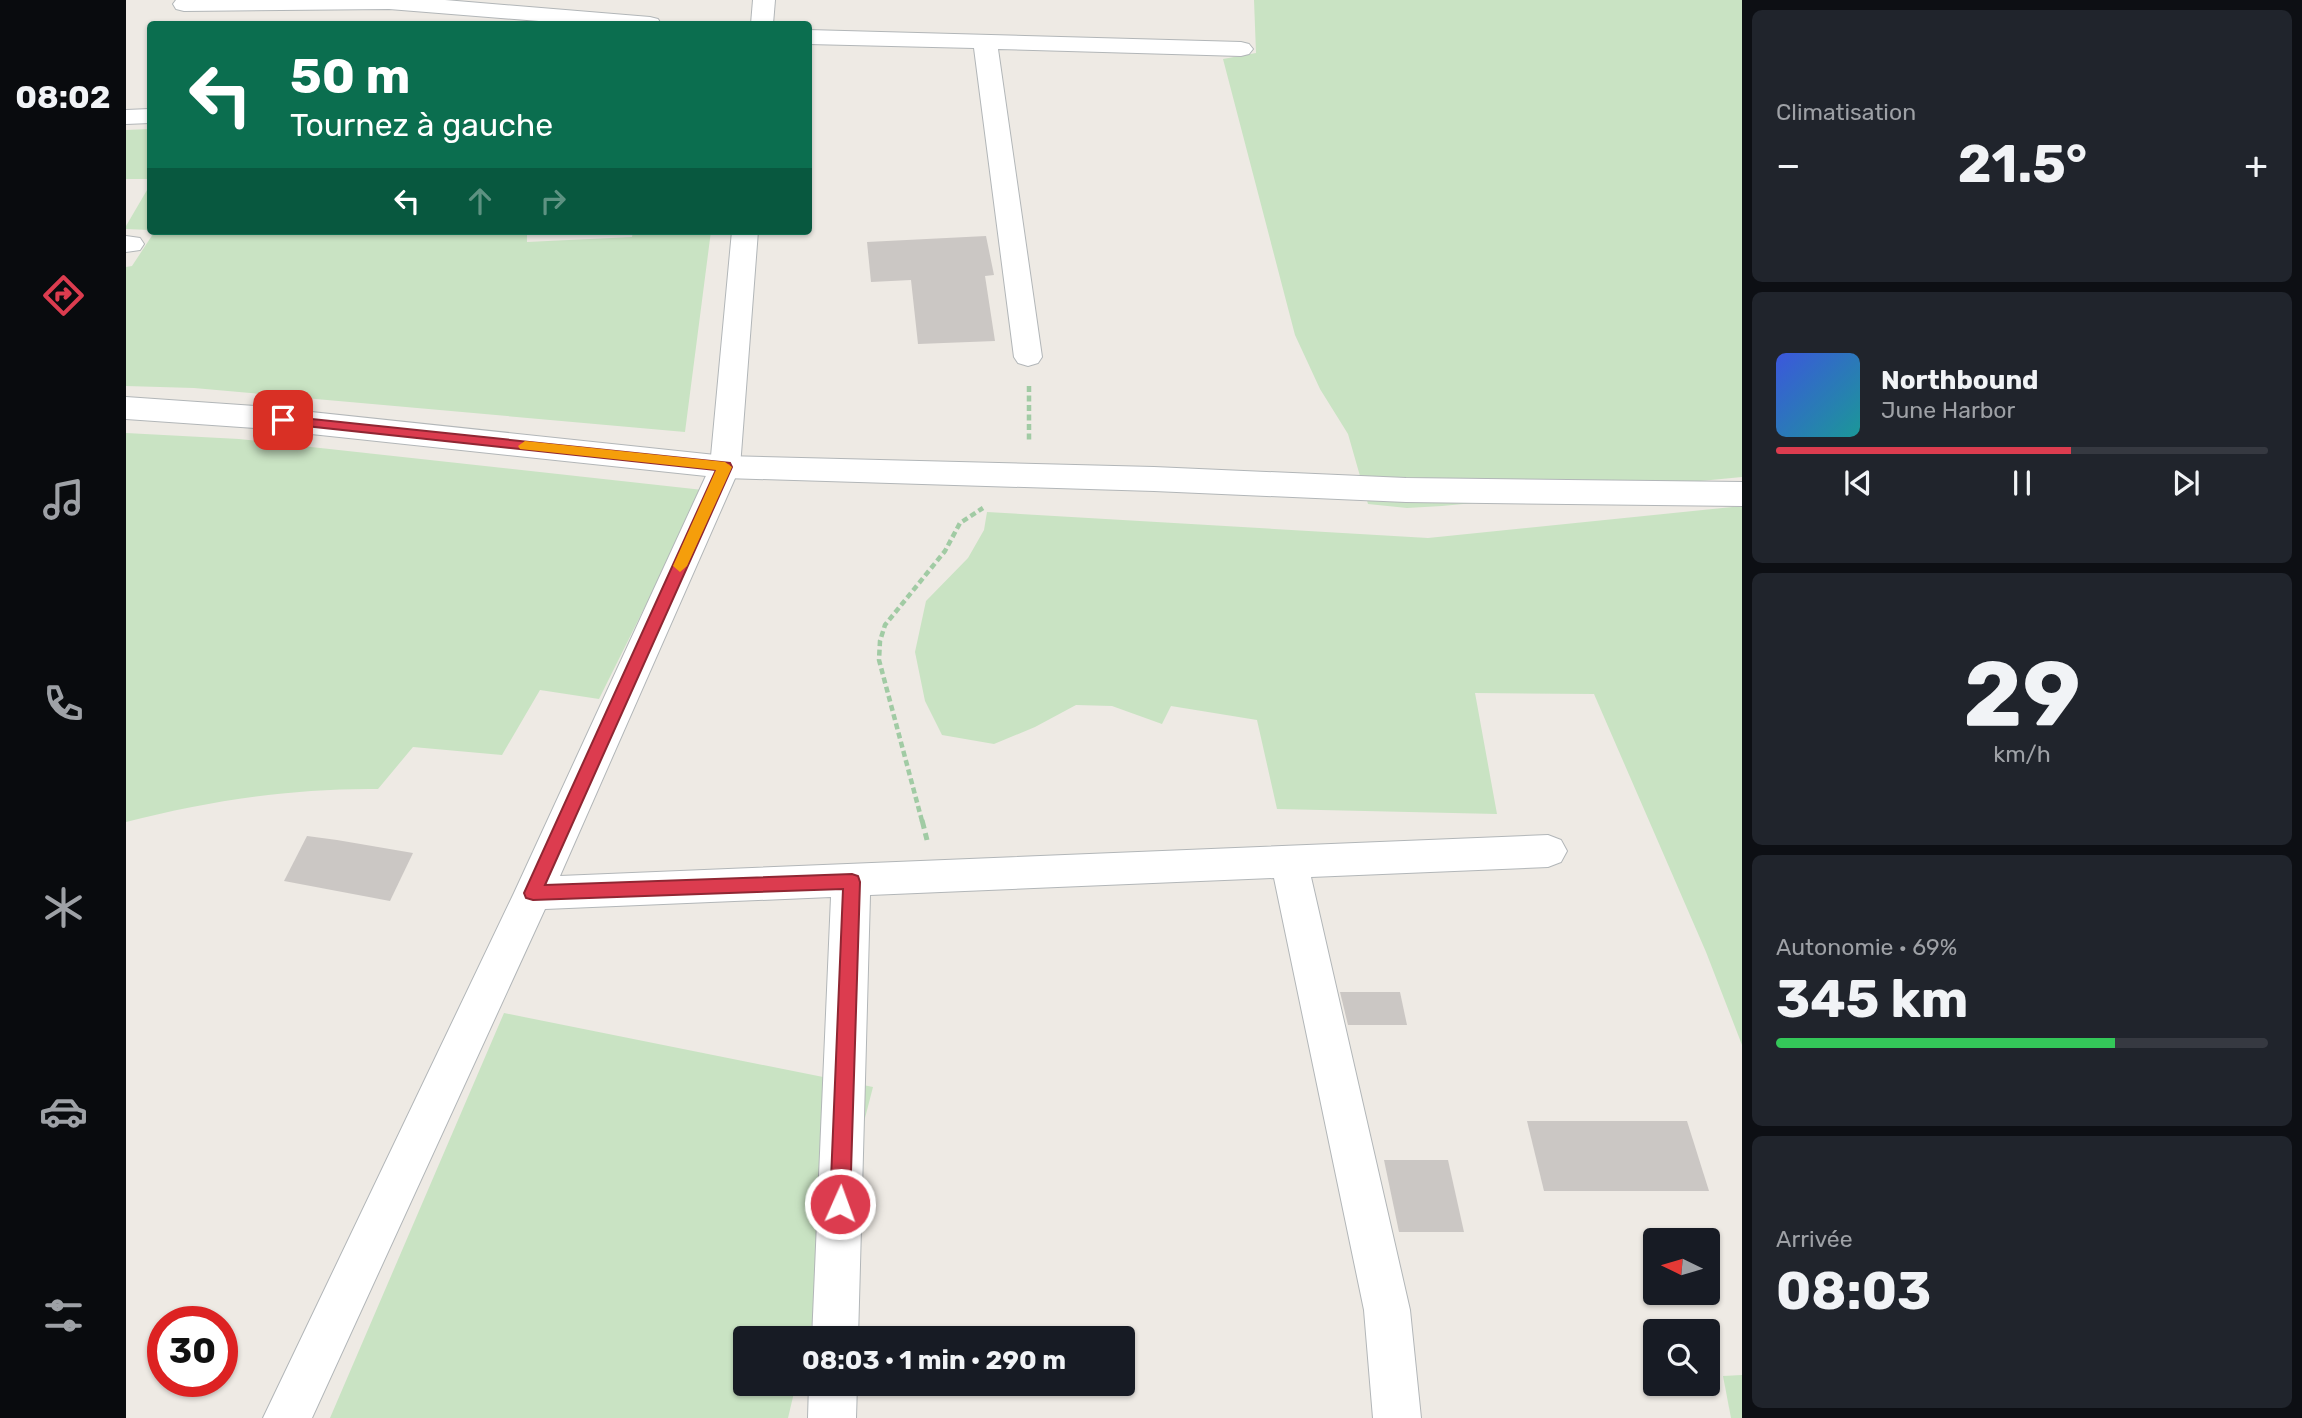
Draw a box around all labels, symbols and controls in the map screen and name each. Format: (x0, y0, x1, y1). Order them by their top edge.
text: 50 m (290, 47, 410, 105)
icon: left (175, 49, 266, 140)
text: 08:02 (15, 78, 111, 116)
text: Climatisation (1776, 98, 1916, 126)
text: Tournez à gauche (290, 106, 553, 144)
text: 21.5° (1958, 133, 2087, 195)
text: − (1776, 142, 1801, 188)
text: + (2244, 142, 2268, 188)
icon: left (388, 182, 426, 220)
icon: ahead (461, 182, 499, 220)
icon: right (534, 182, 572, 220)
icon: directions (39, 271, 88, 320)
text: Northbound (1881, 365, 2039, 396)
pin (253, 390, 313, 450)
text: June Harbor (1881, 396, 2015, 424)
icon: arrive (264, 401, 302, 439)
icon: previous (1839, 464, 1877, 502)
icon: pause (2003, 464, 2041, 502)
icon: next (2167, 464, 2205, 502)
icon: music (39, 475, 88, 524)
text: 29 (1963, 640, 2081, 748)
icon: phone (39, 679, 88, 728)
text: km/h (1993, 740, 2051, 768)
icon: climate (39, 883, 88, 932)
text: Autonomie · 69% (1776, 933, 1957, 961)
text: 345 km (1776, 968, 1969, 1030)
icon: car (39, 1087, 88, 1136)
position arrow (803, 1167, 877, 1241)
text: Arrivée (1776, 1225, 1853, 1253)
north arrow (1643, 1228, 1720, 1306)
map controls (1643, 1228, 1720, 1396)
text: 08:03 (1776, 1260, 1931, 1322)
icon: filters (39, 1291, 88, 1340)
speed limit sign: 30 (147, 1306, 238, 1397)
button: search (1643, 1319, 1720, 1396)
text: 08:03 · 1 min · 290 m (802, 1345, 1066, 1376)

